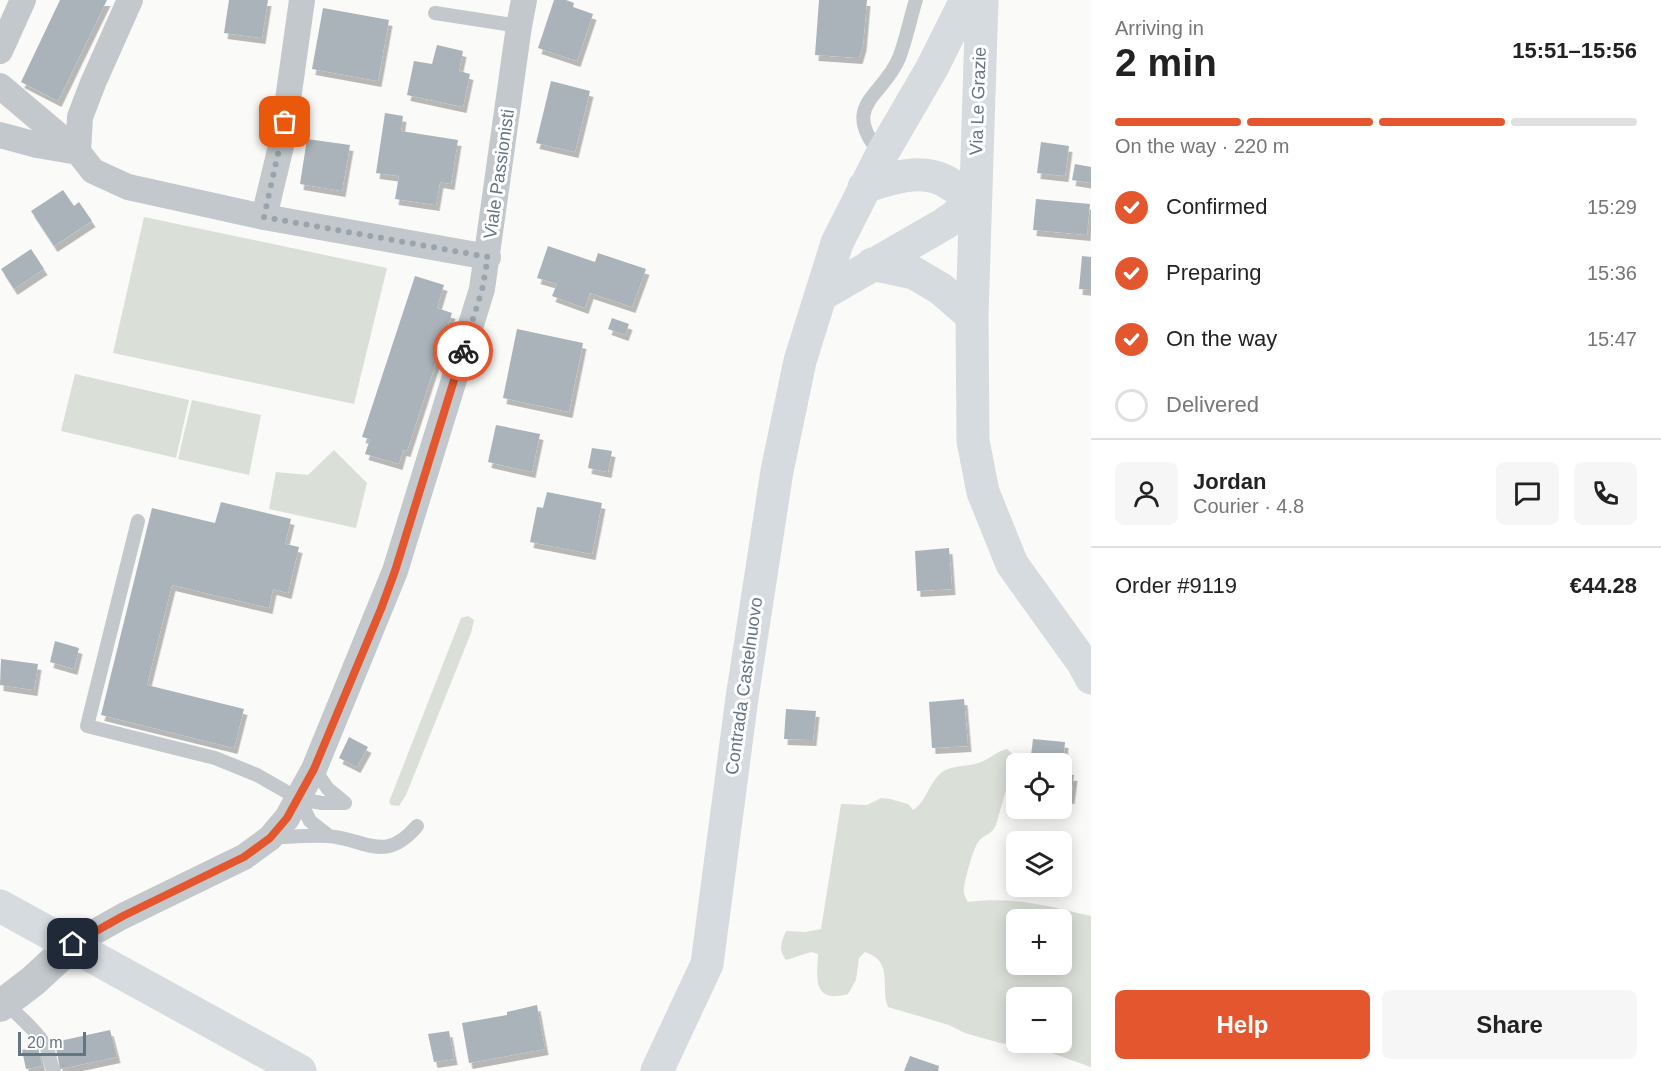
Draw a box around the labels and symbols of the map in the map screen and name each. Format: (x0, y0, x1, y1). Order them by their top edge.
street label: Via Le Grazie (966, 46, 990, 156)
pin (259, 96, 310, 147)
street label: Viale Passionisti (480, 108, 518, 240)
courier (433, 321, 493, 381)
street label: Contrada Castelnuovo (722, 596, 766, 776)
pin (47, 918, 98, 969)
scale bar (18, 1029, 86, 1056)

